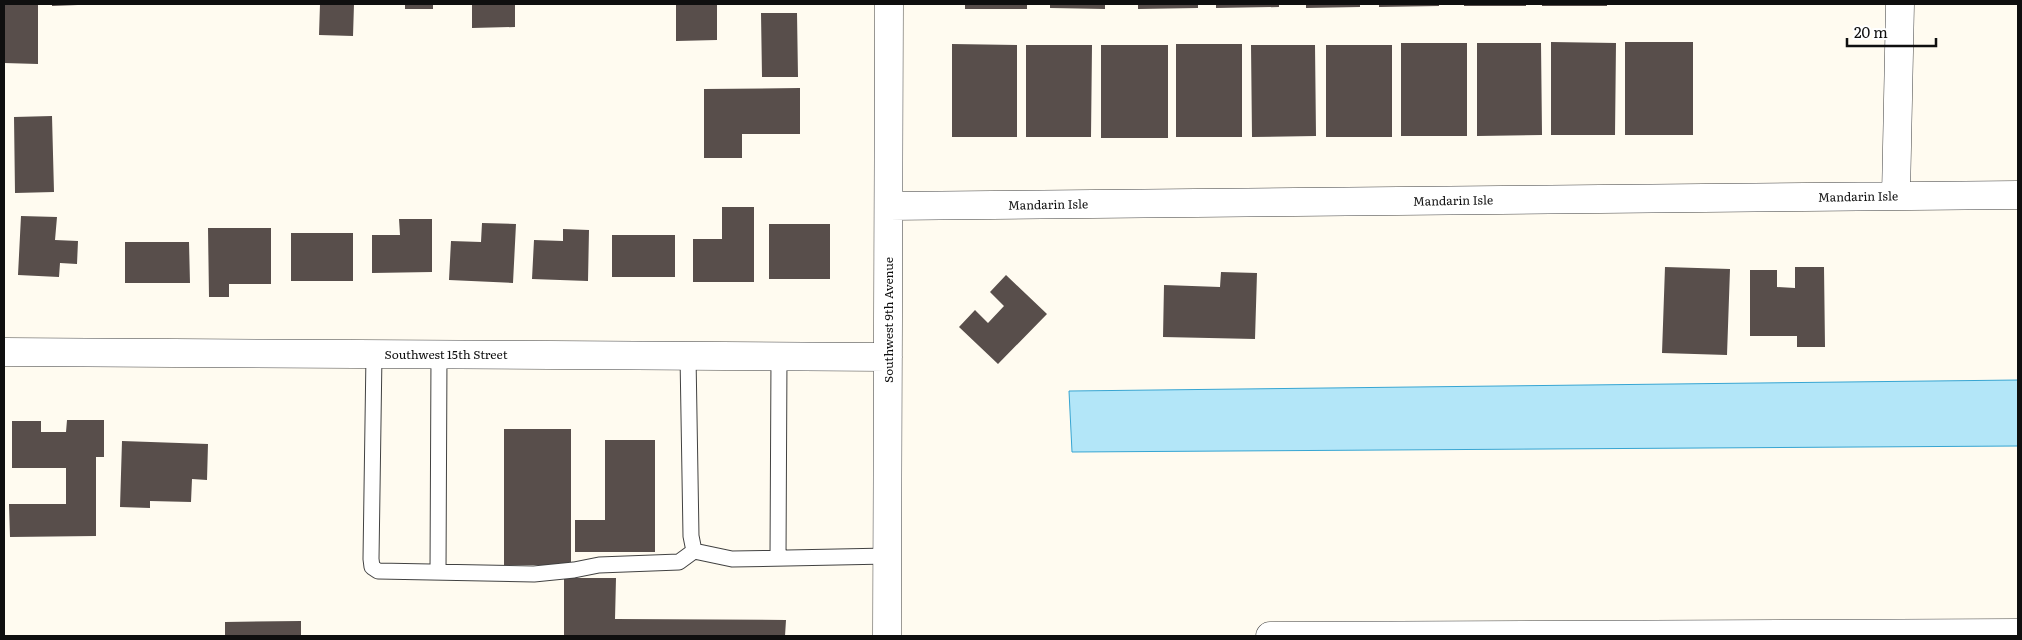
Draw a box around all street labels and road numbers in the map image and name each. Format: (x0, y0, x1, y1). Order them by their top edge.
street label: Mandarin Isle (1818, 186, 1898, 206)
street label: Mandarin Isle (1413, 190, 1493, 210)
street label: Mandarin Isle (1008, 194, 1088, 214)
street label: Southwest 9th Avenue (879, 257, 897, 383)
street label: Southwest 15th Street (384, 345, 508, 363)

